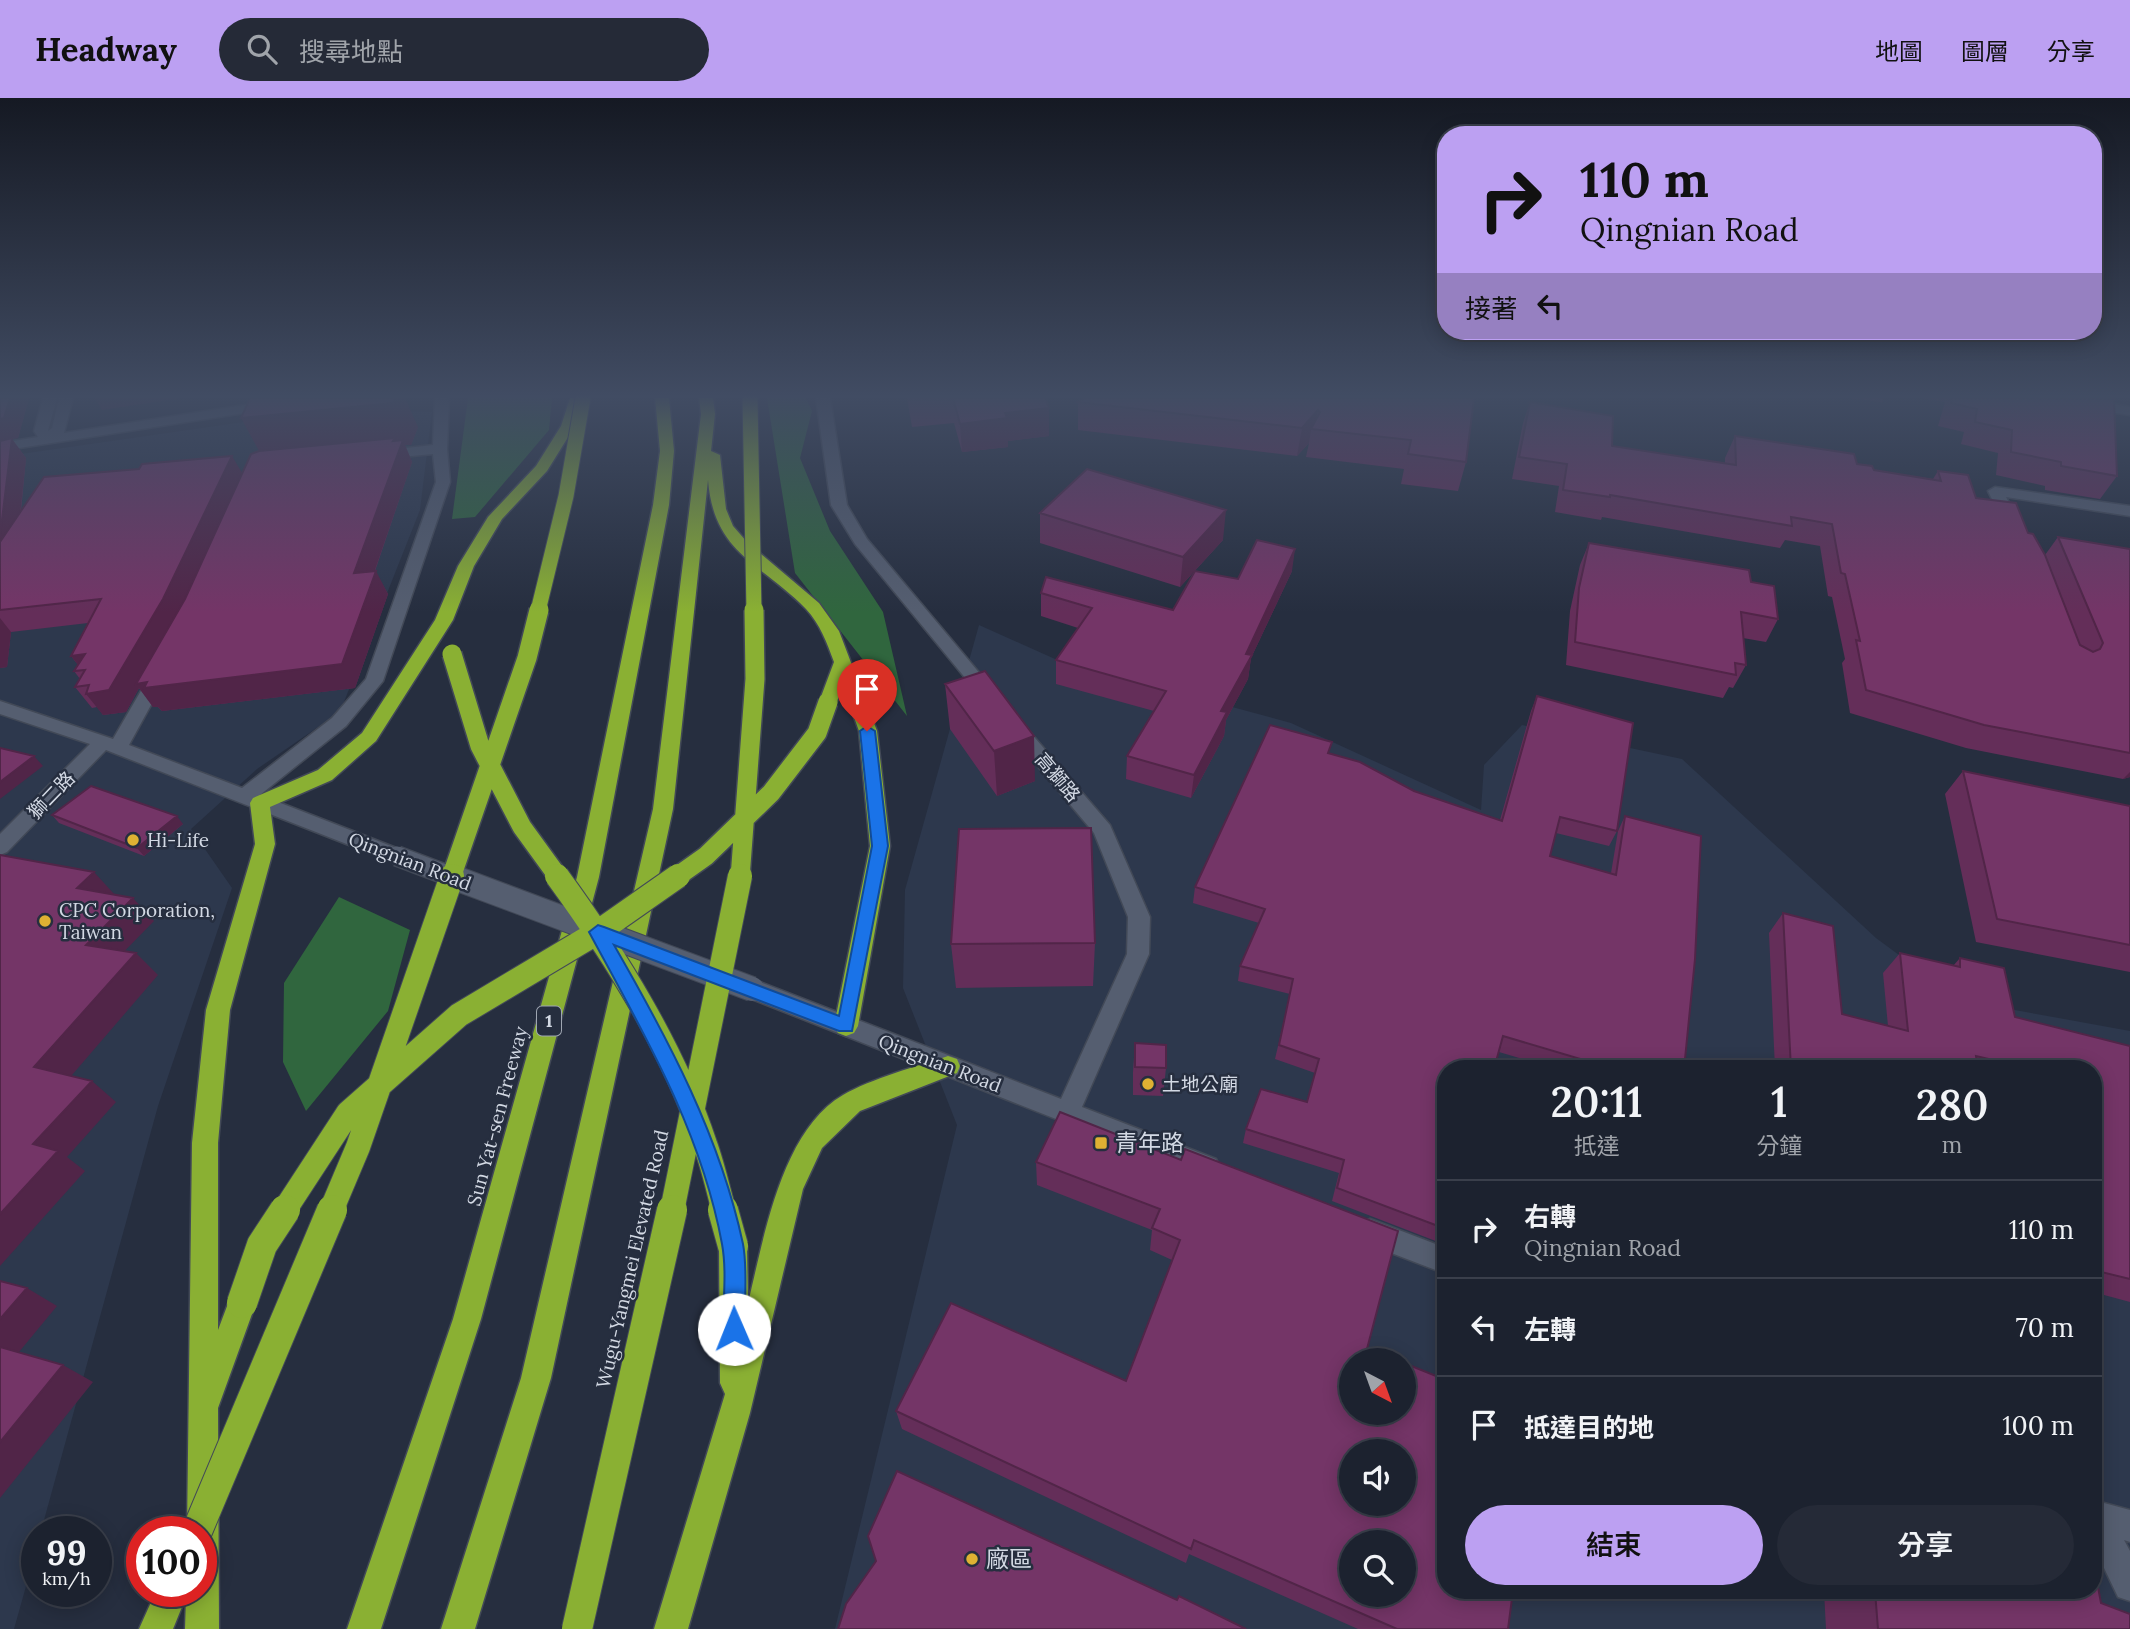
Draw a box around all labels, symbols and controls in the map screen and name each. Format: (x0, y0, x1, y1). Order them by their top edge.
search box (219, 18, 709, 81)
text: Headway (35, 28, 177, 70)
icon: search (243, 30, 281, 68)
text: 搜尋地點 (299, 35, 403, 68)
text: 地圖 (1875, 36, 1923, 67)
text: 圖層 (1961, 36, 2009, 67)
text: 分享 (2047, 36, 2095, 67)
text: 110 m (1580, 148, 1709, 210)
icon: right (1465, 154, 1556, 245)
text: Qingnian Road (1580, 209, 1799, 250)
icon: left (1531, 287, 1569, 325)
text: 接著 (1465, 292, 1517, 325)
pin (837, 659, 897, 731)
icon: arrive (848, 670, 886, 708)
street label: 高獅路 (1030, 747, 1086, 807)
street label: 獅二路 (23, 766, 79, 824)
street label: Qingnian Road (345, 827, 475, 895)
place label: Hi-Life (147, 828, 209, 852)
marker: Hi-Life (125, 832, 141, 848)
place label: CPC Corporation, Taiwan (59, 898, 215, 944)
marker: CPC Corporation, Taiwan (37, 913, 53, 929)
road number: 1 (537, 1006, 561, 1036)
street label: Sun Yat-sen Freeway (461, 1024, 533, 1208)
street label: Qingnian Road (875, 1029, 1005, 1097)
place label: 土地公廟 (1162, 1072, 1238, 1096)
text: 20:11 (1550, 1075, 1643, 1129)
text: 1 (1771, 1075, 1788, 1129)
marker: 土地公廟 (1140, 1076, 1156, 1092)
text: 280 (1916, 1078, 1989, 1132)
street label: Wugu-Yangmei Elevated Road (591, 1127, 673, 1391)
place label: 青年路 (1115, 1128, 1184, 1157)
text: m (1942, 1130, 1962, 1159)
text: 抵達 (1574, 1131, 1620, 1160)
text: 分鐘 (1756, 1131, 1802, 1160)
marker: 青年路 (1093, 1135, 1109, 1151)
text: 右轉 (1524, 1200, 1576, 1233)
icon: right (1465, 1210, 1503, 1248)
text: 110 m (2009, 1213, 2074, 1246)
text: Qingnian Road (1524, 1233, 1681, 1262)
position arrow (697, 1292, 771, 1366)
icon: left (1465, 1308, 1503, 1346)
text: 70 m (2016, 1311, 2074, 1344)
text: 左轉 (1524, 1313, 1576, 1346)
north arrow (1339, 1348, 1416, 1424)
map controls (1339, 1348, 1416, 1607)
icon: arrive (1465, 1406, 1503, 1444)
text: 100 m (2002, 1409, 2074, 1442)
text: 抵達目的地 (1524, 1411, 1654, 1444)
button: sound (1339, 1439, 1416, 1516)
button: 結束 (1465, 1505, 1763, 1585)
button: 分享 (1777, 1505, 2074, 1585)
speed limit sign: 100 (126, 1516, 217, 1607)
text: 99 (46, 1530, 87, 1575)
button: search (1339, 1530, 1416, 1607)
place label: 廠區 (986, 1544, 1032, 1573)
marker: 廠區 (964, 1551, 980, 1567)
text: km/h (42, 1567, 91, 1590)

